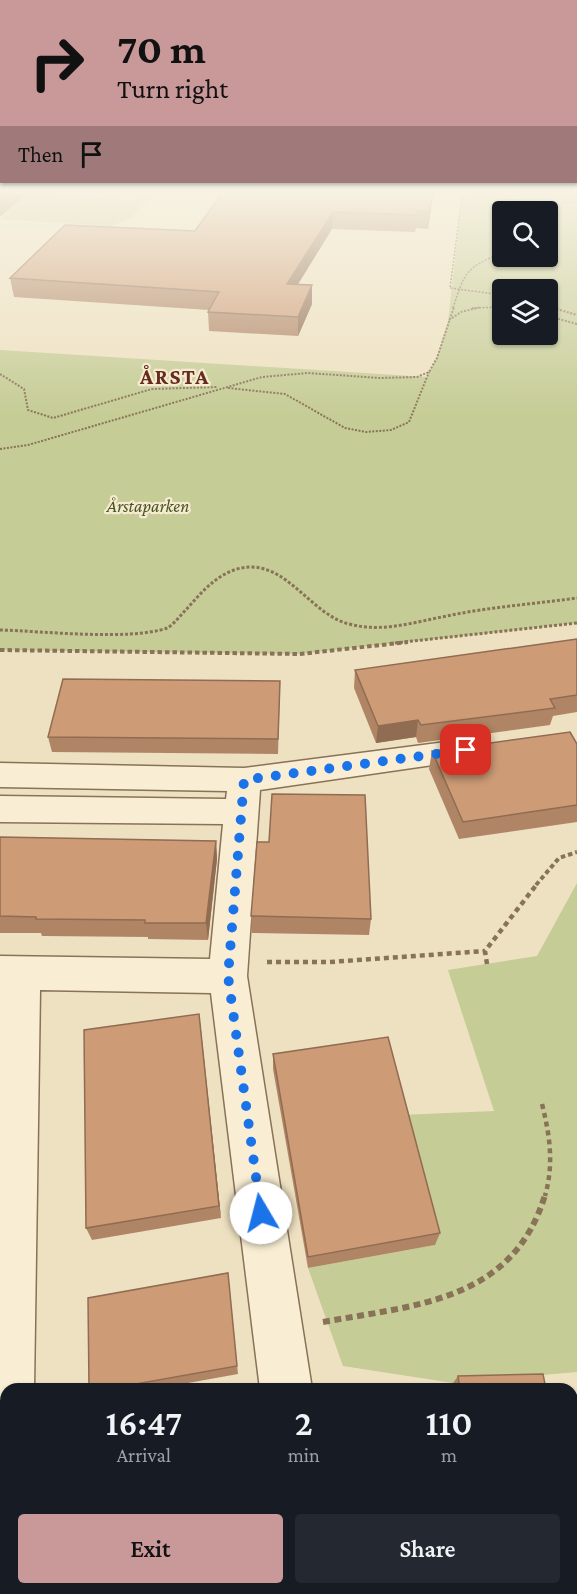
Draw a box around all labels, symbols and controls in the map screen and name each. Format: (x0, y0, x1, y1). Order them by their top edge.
icon: right (18, 24, 96, 102)
text: 70 m (117, 25, 206, 72)
text: Turn right (117, 74, 228, 104)
icon: arrive (75, 138, 108, 171)
text: Then (18, 142, 63, 167)
map controls (492, 201, 558, 345)
button: search (492, 201, 558, 267)
button: layers (492, 279, 558, 345)
district label: ÅRSTA (139, 364, 210, 389)
park label: Årstaparken (106, 496, 189, 516)
pin (440, 724, 491, 775)
icon: arrive (449, 733, 482, 766)
position arrow (229, 1181, 293, 1245)
text: 16:47 (106, 1403, 182, 1443)
text: 2 (295, 1403, 313, 1443)
text: 110 (425, 1403, 472, 1443)
text: Arrival (117, 1444, 171, 1466)
text: min (288, 1444, 320, 1466)
text: m (441, 1444, 457, 1466)
button: Exit (18, 1514, 283, 1583)
button: Share (295, 1514, 560, 1583)

